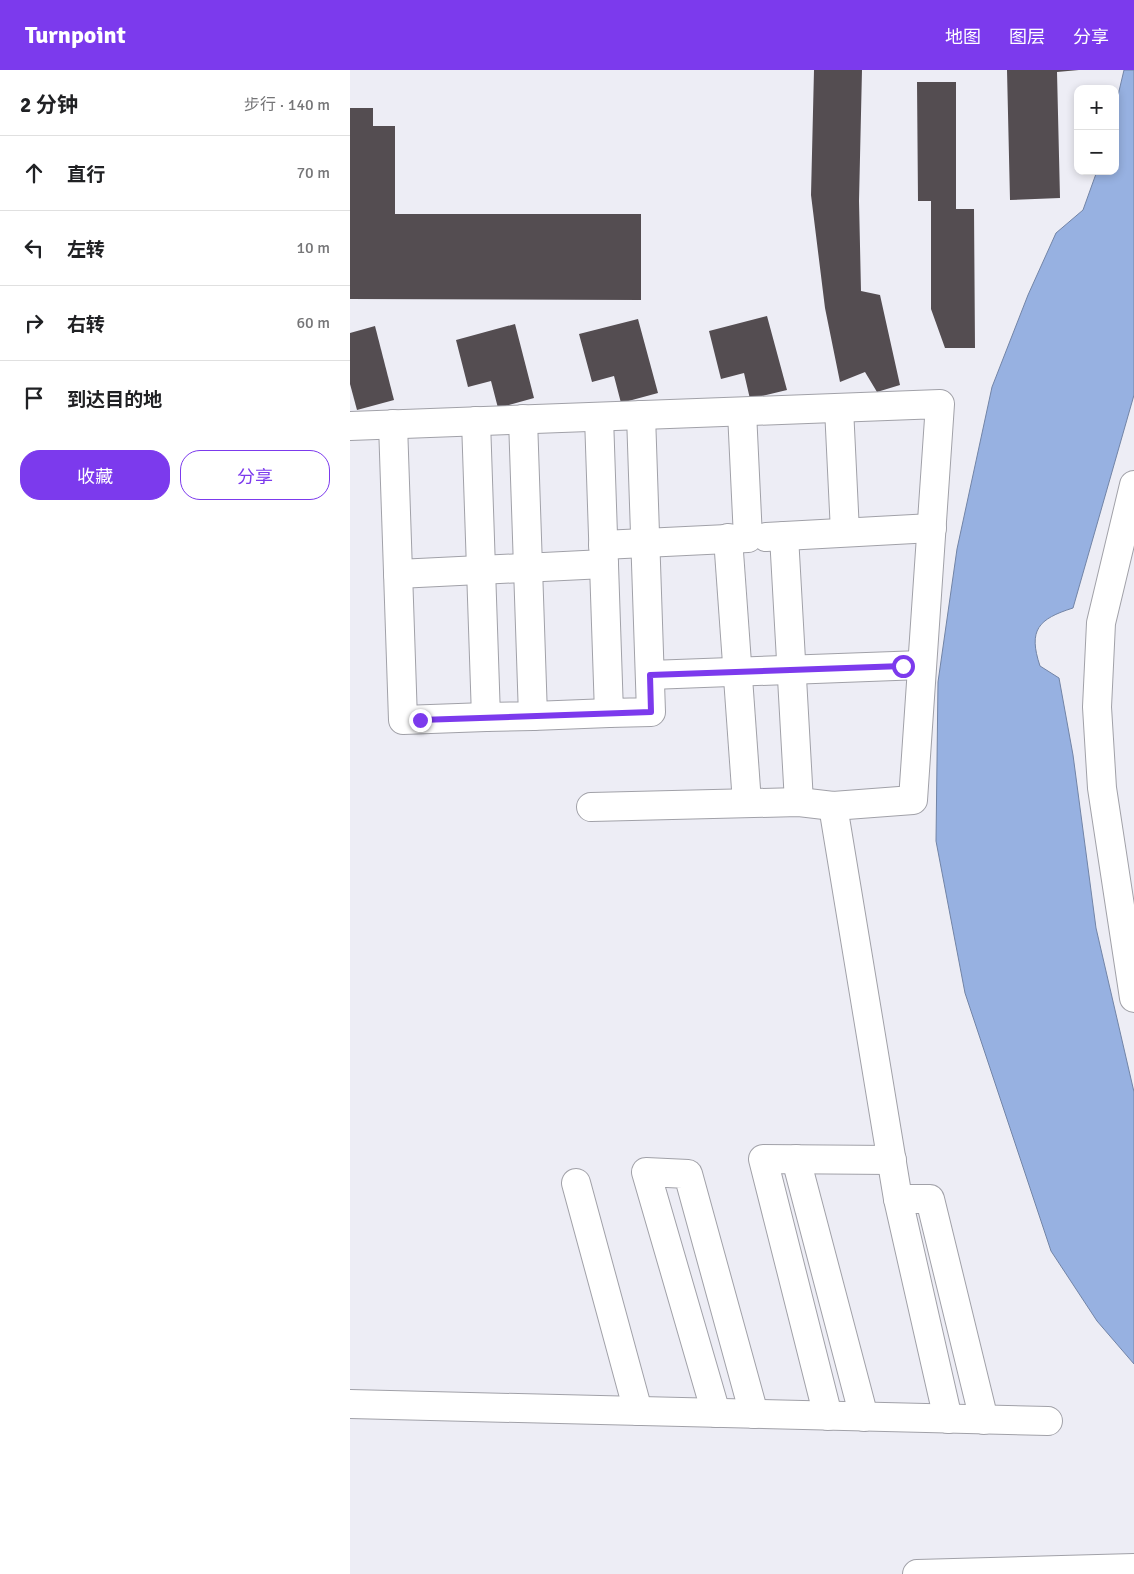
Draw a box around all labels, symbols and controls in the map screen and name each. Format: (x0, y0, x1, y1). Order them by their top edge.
text: Turnpoint (25, 20, 126, 50)
text: 地图 (945, 26, 981, 48)
text: 图层 (1009, 26, 1045, 48)
text: 分享 (1073, 26, 1109, 48)
map controls (1074, 85, 1119, 175)
button: + (1074, 85, 1119, 130)
text: 2 分钟 (20, 92, 78, 118)
text: 步行 · 140 m (244, 95, 330, 115)
button: − (1074, 130, 1119, 175)
icon: ahead (20, 159, 48, 187)
text: 直行 (67, 163, 105, 187)
text: 70 m (296, 163, 330, 183)
icon: left (20, 234, 48, 262)
text: 左转 (67, 238, 105, 262)
text: 10 m (296, 238, 330, 258)
icon: right (20, 309, 48, 337)
text: 右转 (67, 313, 105, 337)
text: 60 m (296, 313, 330, 333)
icon: arrive (20, 384, 48, 412)
text: 到达目的地 (67, 388, 162, 412)
button: 收藏 (20, 450, 170, 500)
button: 分享 (180, 450, 330, 500)
route start (892, 655, 915, 678)
route end (409, 709, 432, 732)

